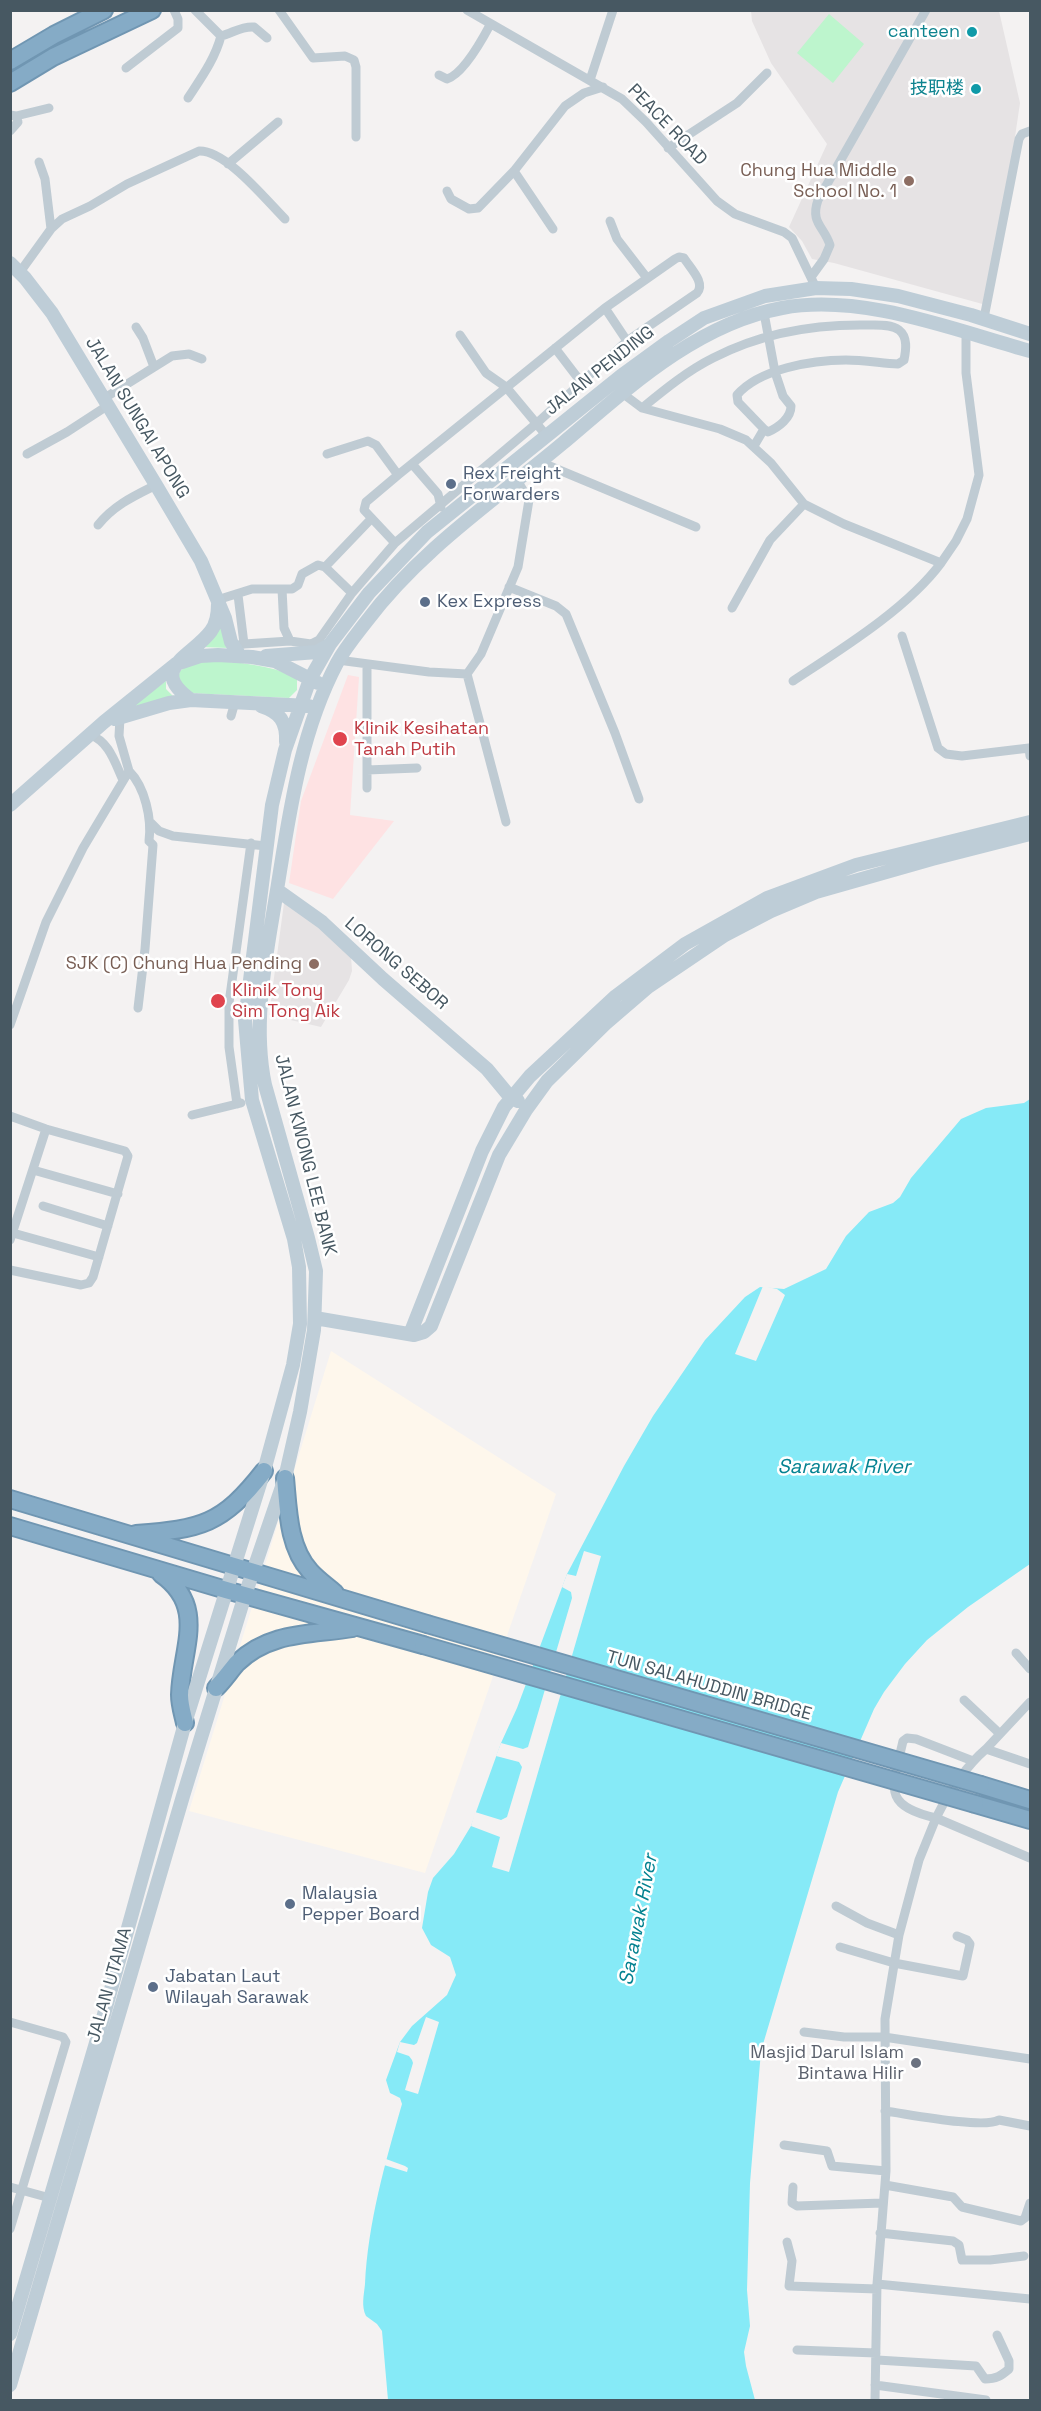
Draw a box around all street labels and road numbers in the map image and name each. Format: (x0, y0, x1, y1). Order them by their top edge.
street label: PEACE ROAD (623, 80, 711, 170)
street label: JALAN PENDING (541, 322, 659, 420)
street label: JALAN SUNGAI APONG (80, 333, 194, 503)
street label: LORONG SEBOR (340, 913, 452, 1015)
street label: JALAN KWONG LEE BANK (269, 1052, 341, 1258)
street label: TUN SALAHUDDIN BRIDGE (604, 1646, 814, 1726)
street label: JALAN UTAMA (83, 1925, 137, 2045)

